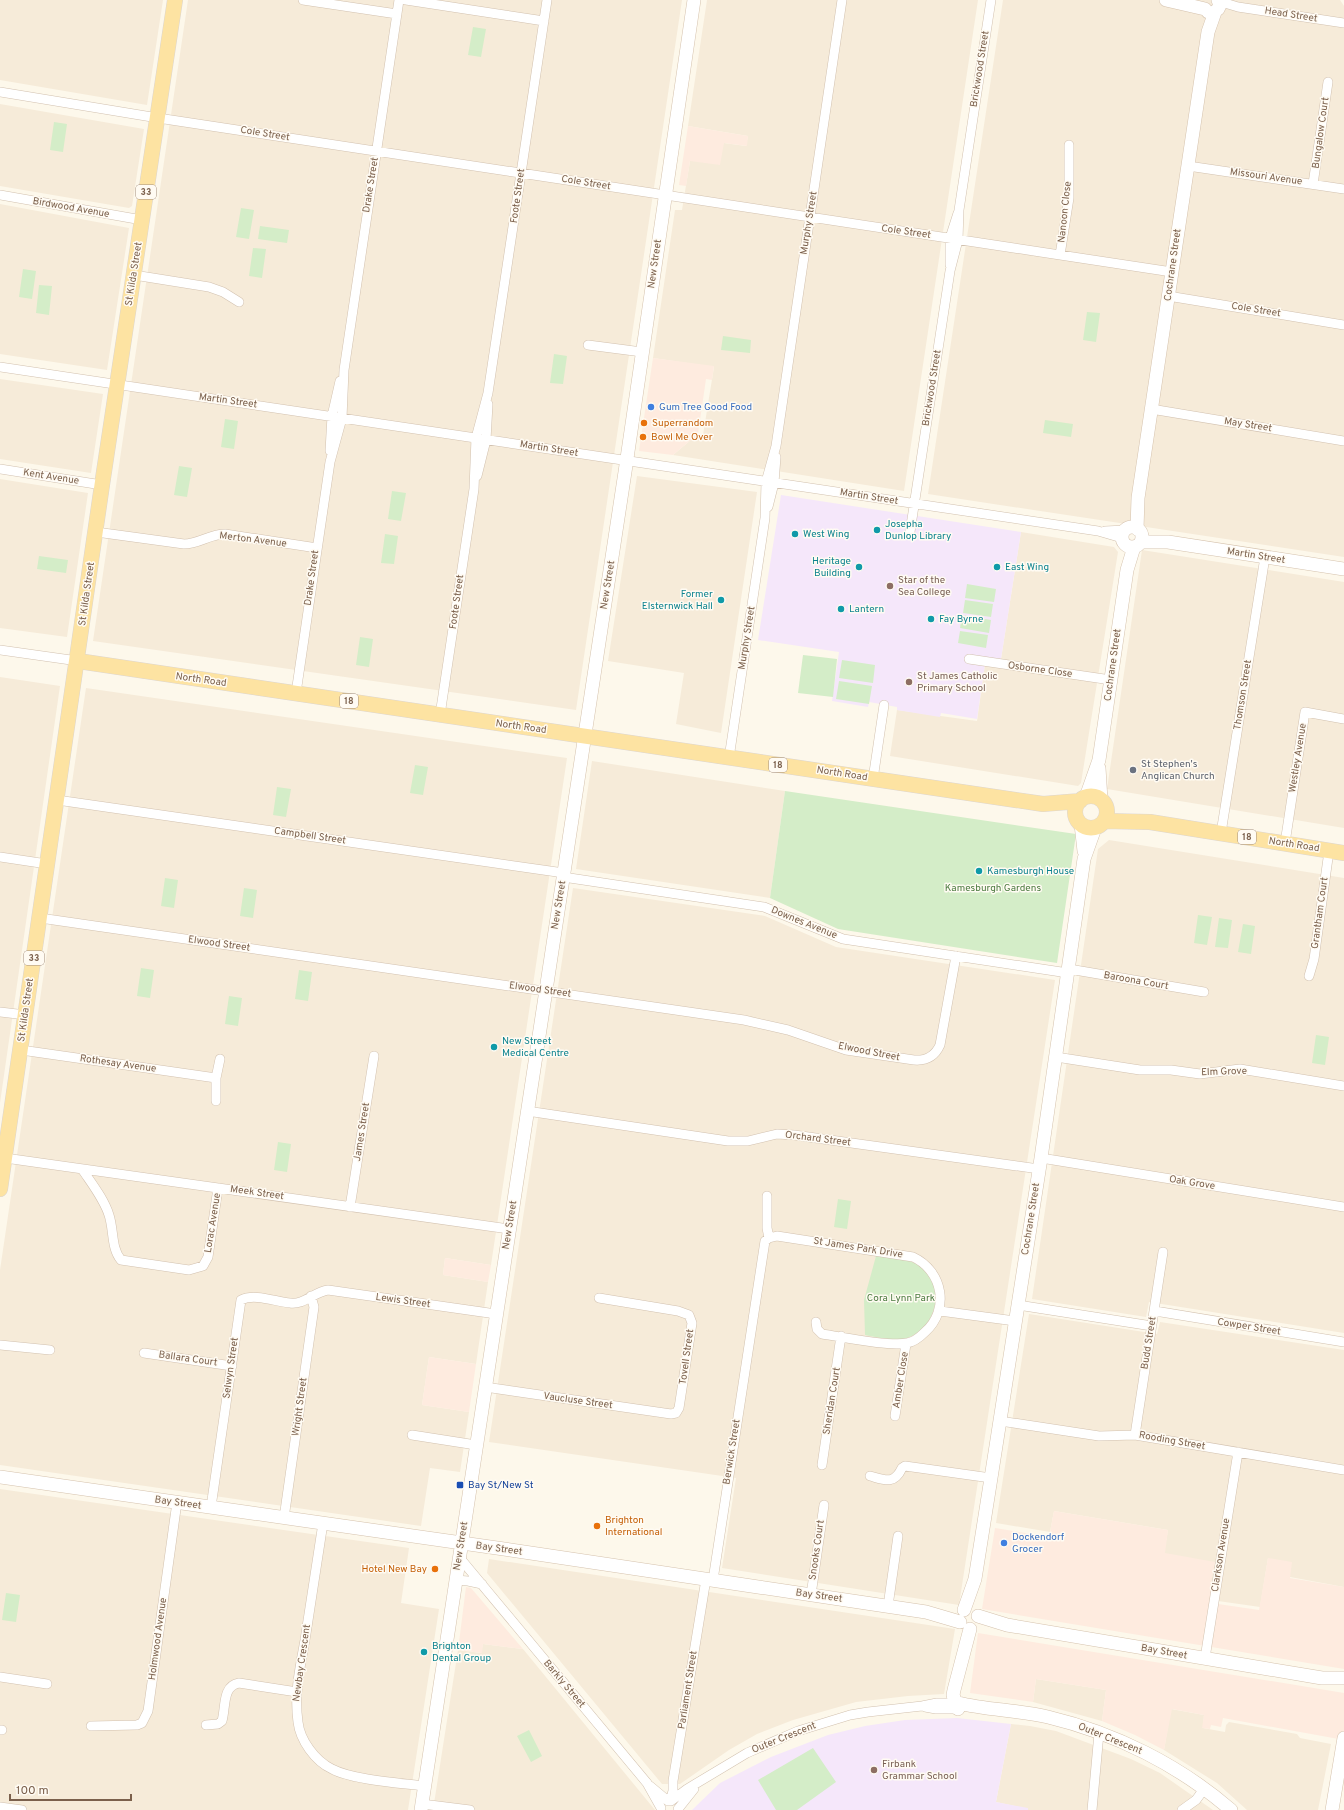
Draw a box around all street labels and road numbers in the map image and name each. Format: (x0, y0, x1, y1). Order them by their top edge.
street label: Head Street (1264, 4, 1319, 26)
street label: Brickwood Street (968, 30, 992, 108)
street label: Bungalow Court (1310, 96, 1332, 170)
street label: Cole Street (239, 124, 291, 144)
street label: Drake Street (360, 156, 382, 214)
street label: Missouri Avenue (1229, 165, 1303, 189)
street label: Foote Street (508, 168, 528, 224)
street label: Cole Street (560, 173, 612, 193)
street label: Nanoon Close (1055, 181, 1075, 243)
road number: 33 (136, 185, 156, 199)
street label: Murphy Street (798, 190, 820, 256)
street label: Birdwood Avenue (32, 195, 110, 221)
street label: Cole Street (880, 222, 932, 242)
street label: Cochrane Street (1161, 228, 1185, 302)
street label: New Street (645, 238, 665, 289)
street label: St Kilda Street (123, 241, 146, 307)
street label: Cole Street (1230, 300, 1282, 320)
street label: Brickwood Street (920, 349, 944, 427)
street label: Martin Street (198, 390, 258, 412)
street label: May Street (1223, 415, 1273, 435)
street label: Martin Street (519, 438, 579, 460)
street label: Kent Avenue (22, 466, 80, 488)
street label: Martin Street (839, 486, 899, 508)
street label: Merton Avenue (219, 529, 287, 551)
street label: Martin Street (1226, 545, 1286, 567)
street label: Drake Street (302, 549, 322, 607)
street label: New Street (598, 559, 618, 610)
street label: St Kilda Street (76, 561, 98, 627)
street label: Foote Street (447, 574, 467, 630)
street label: Murphy Street (736, 605, 758, 671)
street label: Cochrane Street (1101, 628, 1125, 702)
street label: Osborne Close (1007, 659, 1073, 681)
street label: Thomson Street (1231, 659, 1255, 731)
street label: North Road (175, 670, 227, 690)
road number: 18 (340, 694, 358, 708)
street label: North Road (495, 717, 547, 737)
street label: Westley Avenue (1286, 722, 1310, 794)
road number: 18 (769, 758, 787, 772)
street label: North Road (816, 764, 868, 784)
street label: Campbell Street (273, 825, 347, 848)
road number: 18 (1238, 830, 1256, 844)
street label: North Road (1268, 835, 1320, 855)
street label: Grantham Court (1309, 876, 1332, 950)
street label: New Street (549, 879, 569, 930)
street label: Downes Avenue (769, 904, 839, 942)
street label: Elwood Street (187, 933, 251, 955)
road number: 33 (24, 951, 44, 965)
street label: Baroona Court (1102, 969, 1170, 993)
street label: St Kilda Street (15, 977, 37, 1043)
street label: Elwood Street (508, 979, 572, 1001)
street label: Elwood Street (837, 1040, 901, 1064)
street label: Rothesay Avenue (79, 1052, 157, 1076)
street label: Elm Grove (1201, 1065, 1247, 1079)
street label: James Street (351, 1101, 373, 1162)
street label: Orchard Street (784, 1129, 852, 1150)
street label: Oak Grove (1168, 1173, 1216, 1193)
street label: Cochrane Street (1019, 1182, 1043, 1256)
street label: Meek Street (229, 1183, 285, 1203)
street label: Lorac Avenue (202, 1192, 224, 1254)
street label: New Street (500, 1199, 520, 1250)
street label: St James Park Drive (812, 1235, 904, 1261)
street label: Lewis Street (375, 1291, 431, 1311)
street label: Budd Street (1138, 1315, 1160, 1370)
street label: Cowper Street (1216, 1316, 1282, 1338)
street label: Tovell Street (677, 1328, 697, 1386)
street label: Selwyn Street (220, 1336, 242, 1400)
street label: Ballara Court (158, 1348, 219, 1370)
street label: Amber Close (890, 1351, 912, 1409)
street label: Sheridan Court (820, 1366, 844, 1436)
street label: Wright Street (289, 1377, 311, 1437)
street label: Vaucluse Street (543, 1390, 614, 1412)
street label: Berwick Street (720, 1418, 744, 1486)
street label: Rooding Street (1138, 1429, 1206, 1453)
street label: Bay Street (154, 1493, 202, 1513)
street label: Clarkson Avenue (1209, 1517, 1233, 1593)
street label: Snooks Court (806, 1519, 828, 1581)
street label: New Street (451, 1520, 471, 1571)
street label: Bay Street (475, 1539, 523, 1559)
street label: Bay Street (795, 1586, 843, 1606)
street label: Holmwood Avenue (146, 1597, 170, 1681)
street label: Newbay Crescent (290, 1623, 314, 1703)
street label: Bay Street (1140, 1642, 1189, 1663)
street label: Parliament Street (675, 1650, 701, 1730)
street label: Barkly Street (540, 1657, 588, 1711)
street label: Outer Crescent (750, 1719, 818, 1757)
street label: Outer Crescent (1076, 1720, 1144, 1758)

